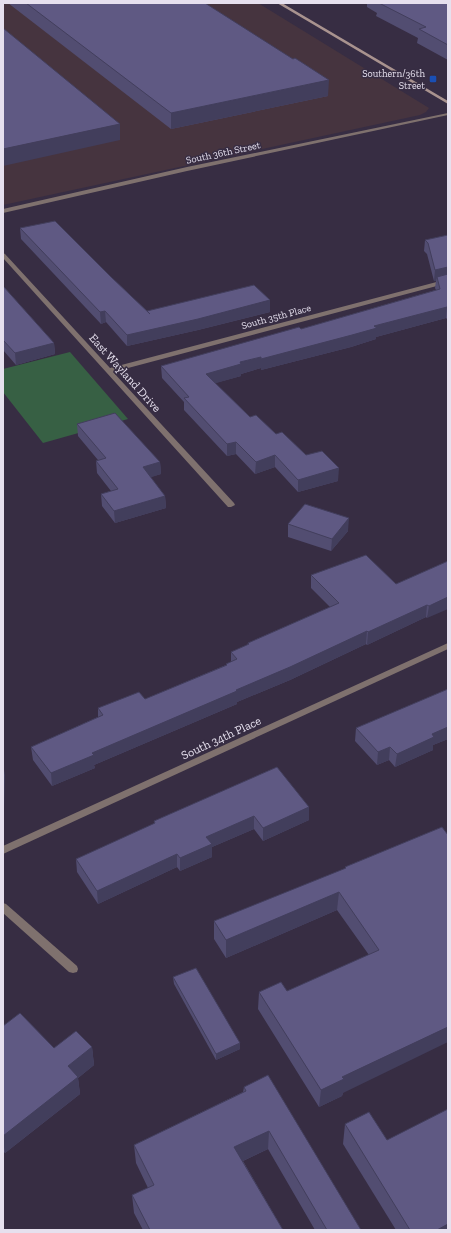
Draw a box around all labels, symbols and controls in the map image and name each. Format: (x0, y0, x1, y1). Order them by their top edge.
place label: Southern/36th Street (362, 68, 425, 92)
marker: Southern/36th Street (428, 74, 438, 84)
street label: South 36th Street (185, 139, 262, 167)
street label: South 35th Place (240, 302, 313, 332)
street label: East Wayland Drive (86, 331, 164, 415)
street label: South 34th Place (179, 713, 263, 763)

